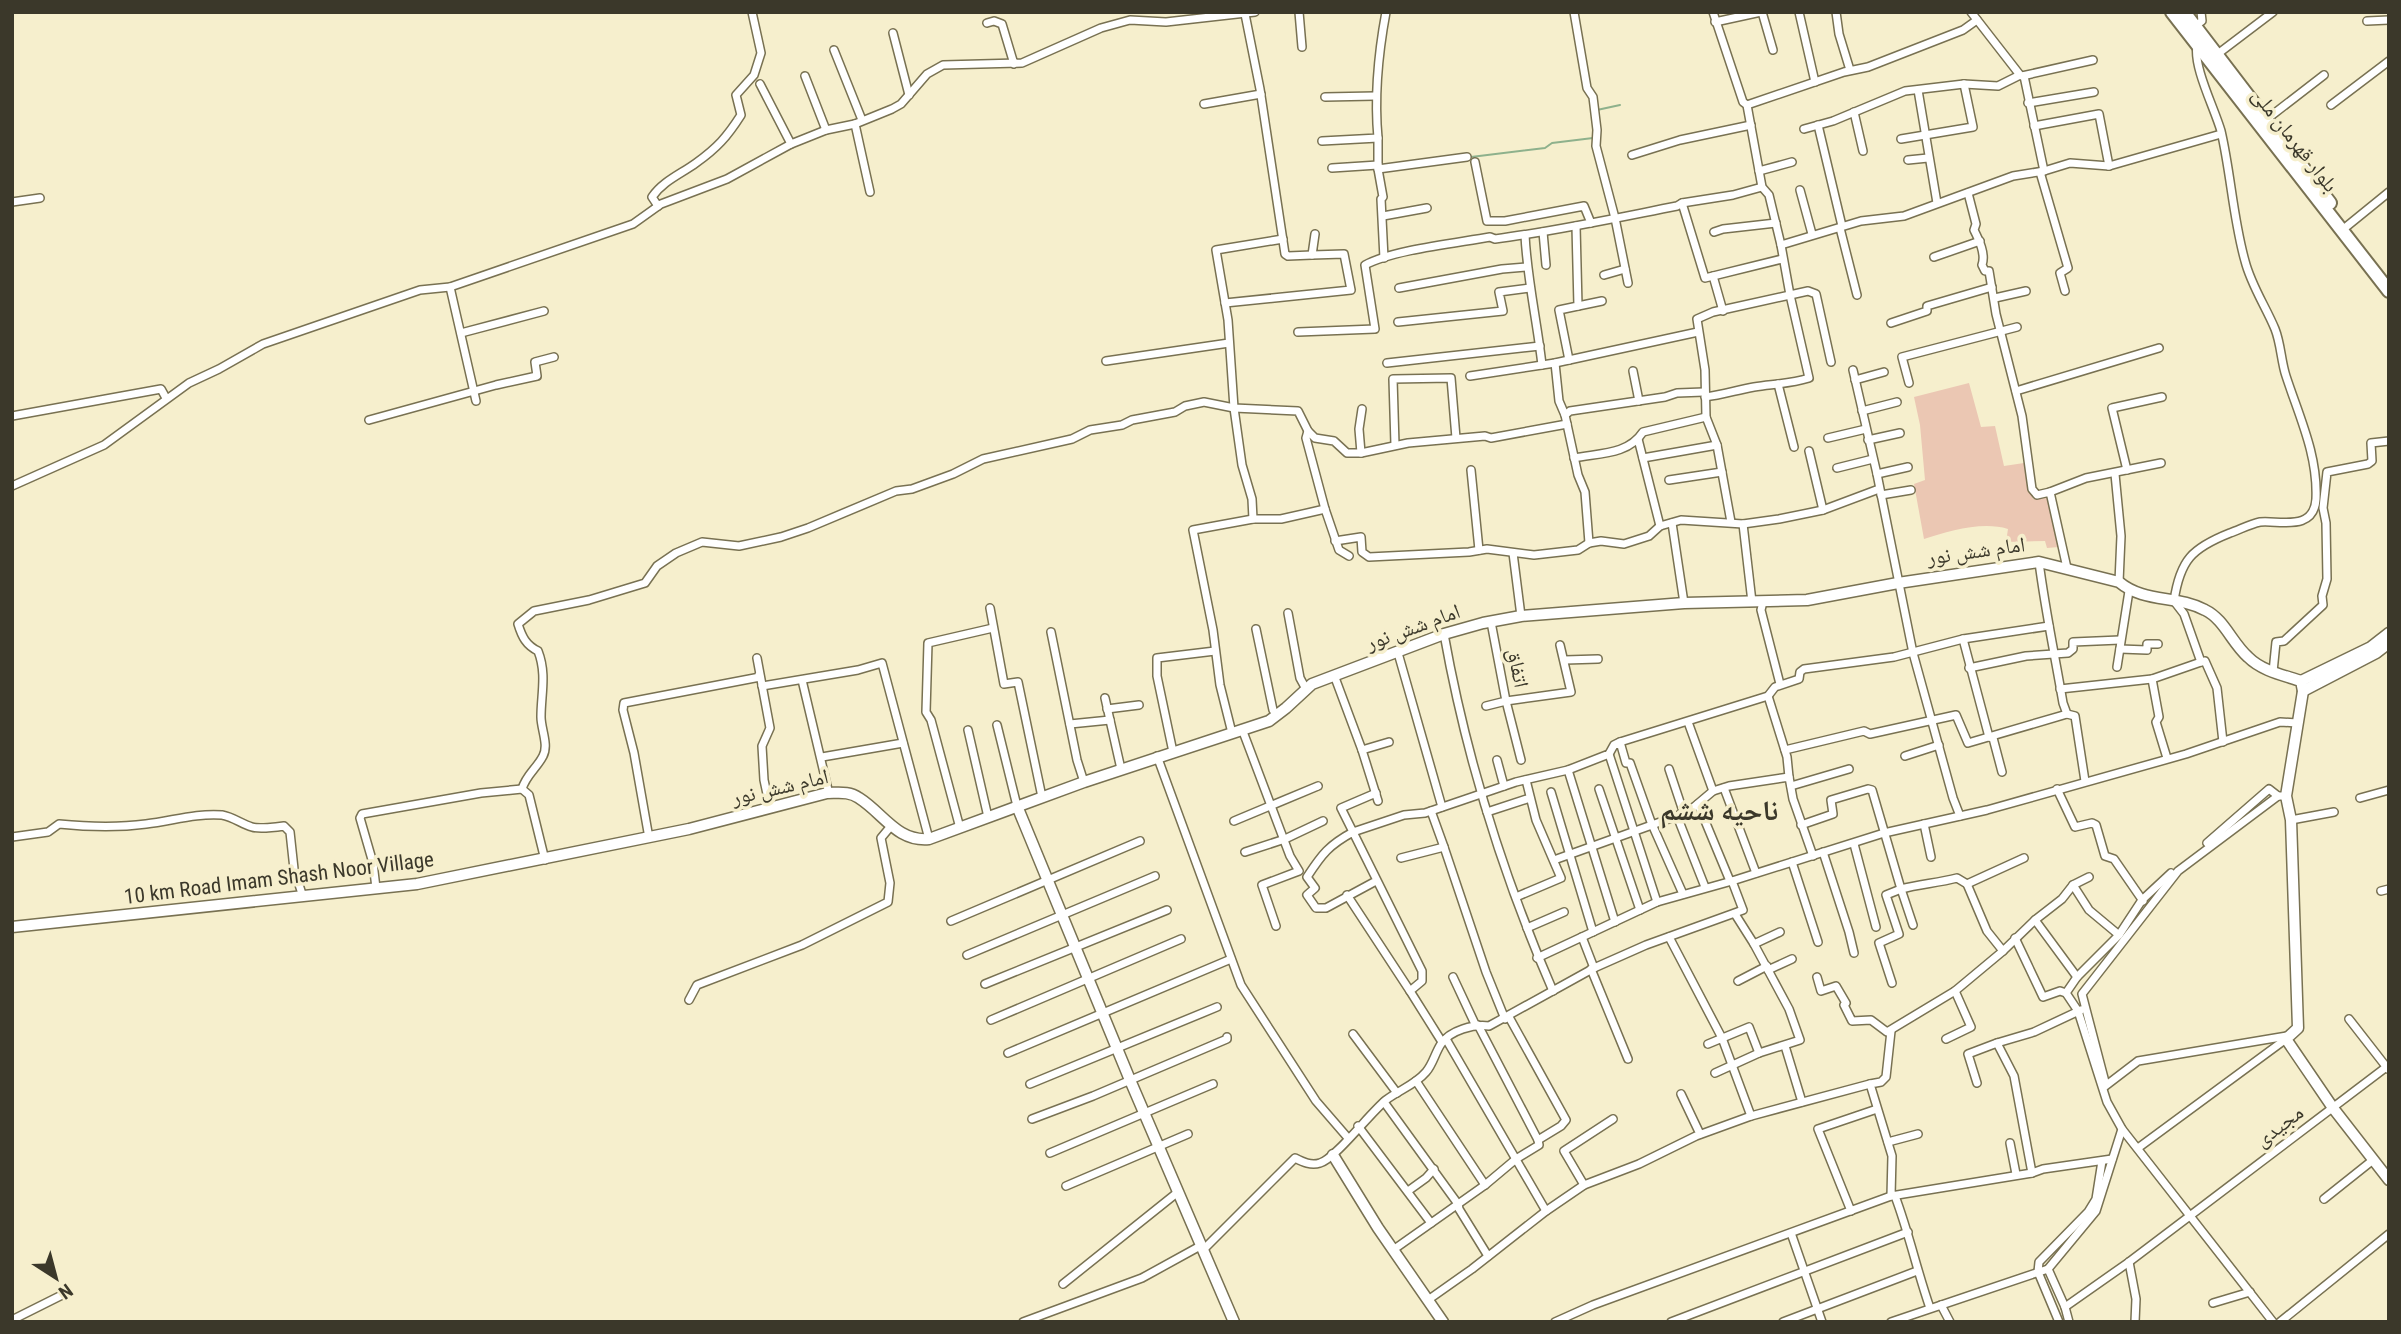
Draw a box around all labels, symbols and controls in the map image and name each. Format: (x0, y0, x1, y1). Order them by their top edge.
street label: بلوار قهرمان ملی (2246, 83, 2343, 197)
street label: امام شش نور (1924, 532, 2027, 572)
street label: امام شش نور (1362, 599, 1464, 657)
street label: اتفاق (1501, 646, 1534, 690)
street label: امام شش نور (728, 764, 831, 812)
district label: ناحیه ششم (1660, 794, 1778, 829)
street label: 10 km Road Imam Shash Noor Village (123, 847, 435, 909)
street label: مجیدی (2250, 1100, 2308, 1152)
north arrow (21, 1243, 91, 1313)
text: N (54, 1279, 77, 1304)

